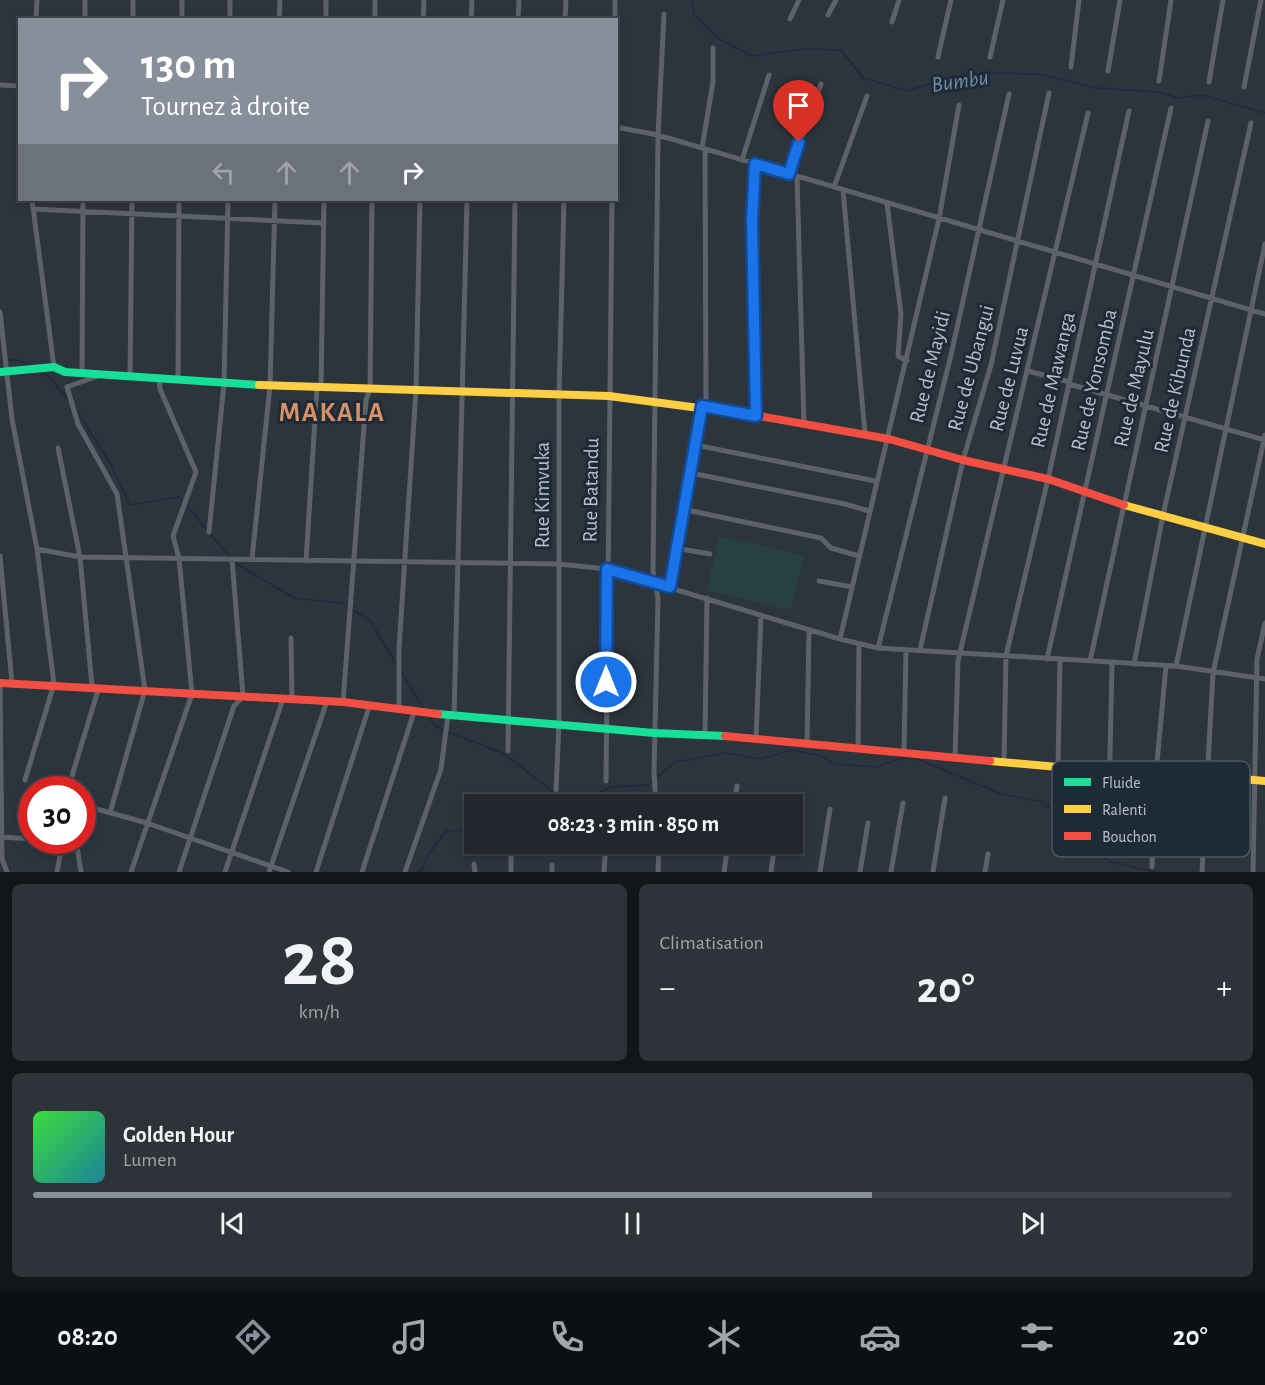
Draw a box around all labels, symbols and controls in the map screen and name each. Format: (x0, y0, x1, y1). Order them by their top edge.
icon: right (42, 42, 120, 120)
text: 130 m (141, 44, 236, 86)
water label: Bumbu (930, 66, 990, 96)
pin (773, 80, 824, 142)
icon: arrive (782, 89, 815, 122)
text: Tournez à droite (141, 93, 310, 120)
icon: left (207, 156, 240, 189)
icon: ahead (270, 156, 303, 189)
icon: ahead (333, 156, 366, 189)
icon: right (396, 156, 429, 189)
street label: Rue de Ubangui (944, 303, 998, 433)
street label: Rue de Yonsomba (1067, 307, 1121, 453)
street label: Rue de Mayidi (906, 309, 954, 425)
street label: Rue de Mawanga (1027, 310, 1079, 450)
street label: Rue de Luvua (986, 324, 1032, 434)
street label: Rue de Kibunda (1150, 325, 1200, 455)
street label: Rue de Mayulu (1110, 327, 1158, 449)
district label: MAKALA (279, 399, 385, 426)
street label: Rue Batandu (580, 437, 602, 543)
street label: Rue Kimvuka (532, 441, 553, 548)
position arrow (574, 650, 638, 714)
legend (1052, 761, 1250, 857)
text: Fluide (1102, 775, 1141, 791)
speed limit sign: 30 (18, 776, 96, 854)
text: Ralenti (1102, 802, 1147, 818)
text: 08:23 · 3 min · 850 m (548, 813, 719, 835)
text: Bouchon (1102, 829, 1157, 845)
text: 28 (282, 922, 357, 1000)
text: Climatisation (660, 933, 764, 953)
text: 20° (917, 966, 975, 1011)
text: − (660, 972, 675, 1005)
text: + (1216, 972, 1232, 1005)
text: km/h (299, 1002, 340, 1022)
text: Golden Hour (123, 1124, 234, 1146)
text: Lumen (123, 1150, 177, 1170)
icon: previous (216, 1207, 249, 1240)
icon: pause (616, 1207, 649, 1240)
icon: next (1016, 1207, 1049, 1240)
icon: directions (232, 1316, 274, 1358)
icon: music (389, 1316, 431, 1358)
icon: phone (546, 1316, 588, 1358)
icon: climate (703, 1316, 745, 1358)
icon: car (859, 1316, 901, 1358)
icon: filters (1016, 1316, 1058, 1358)
text: 08:20 (57, 1323, 118, 1350)
text: 20° (1173, 1323, 1208, 1350)

